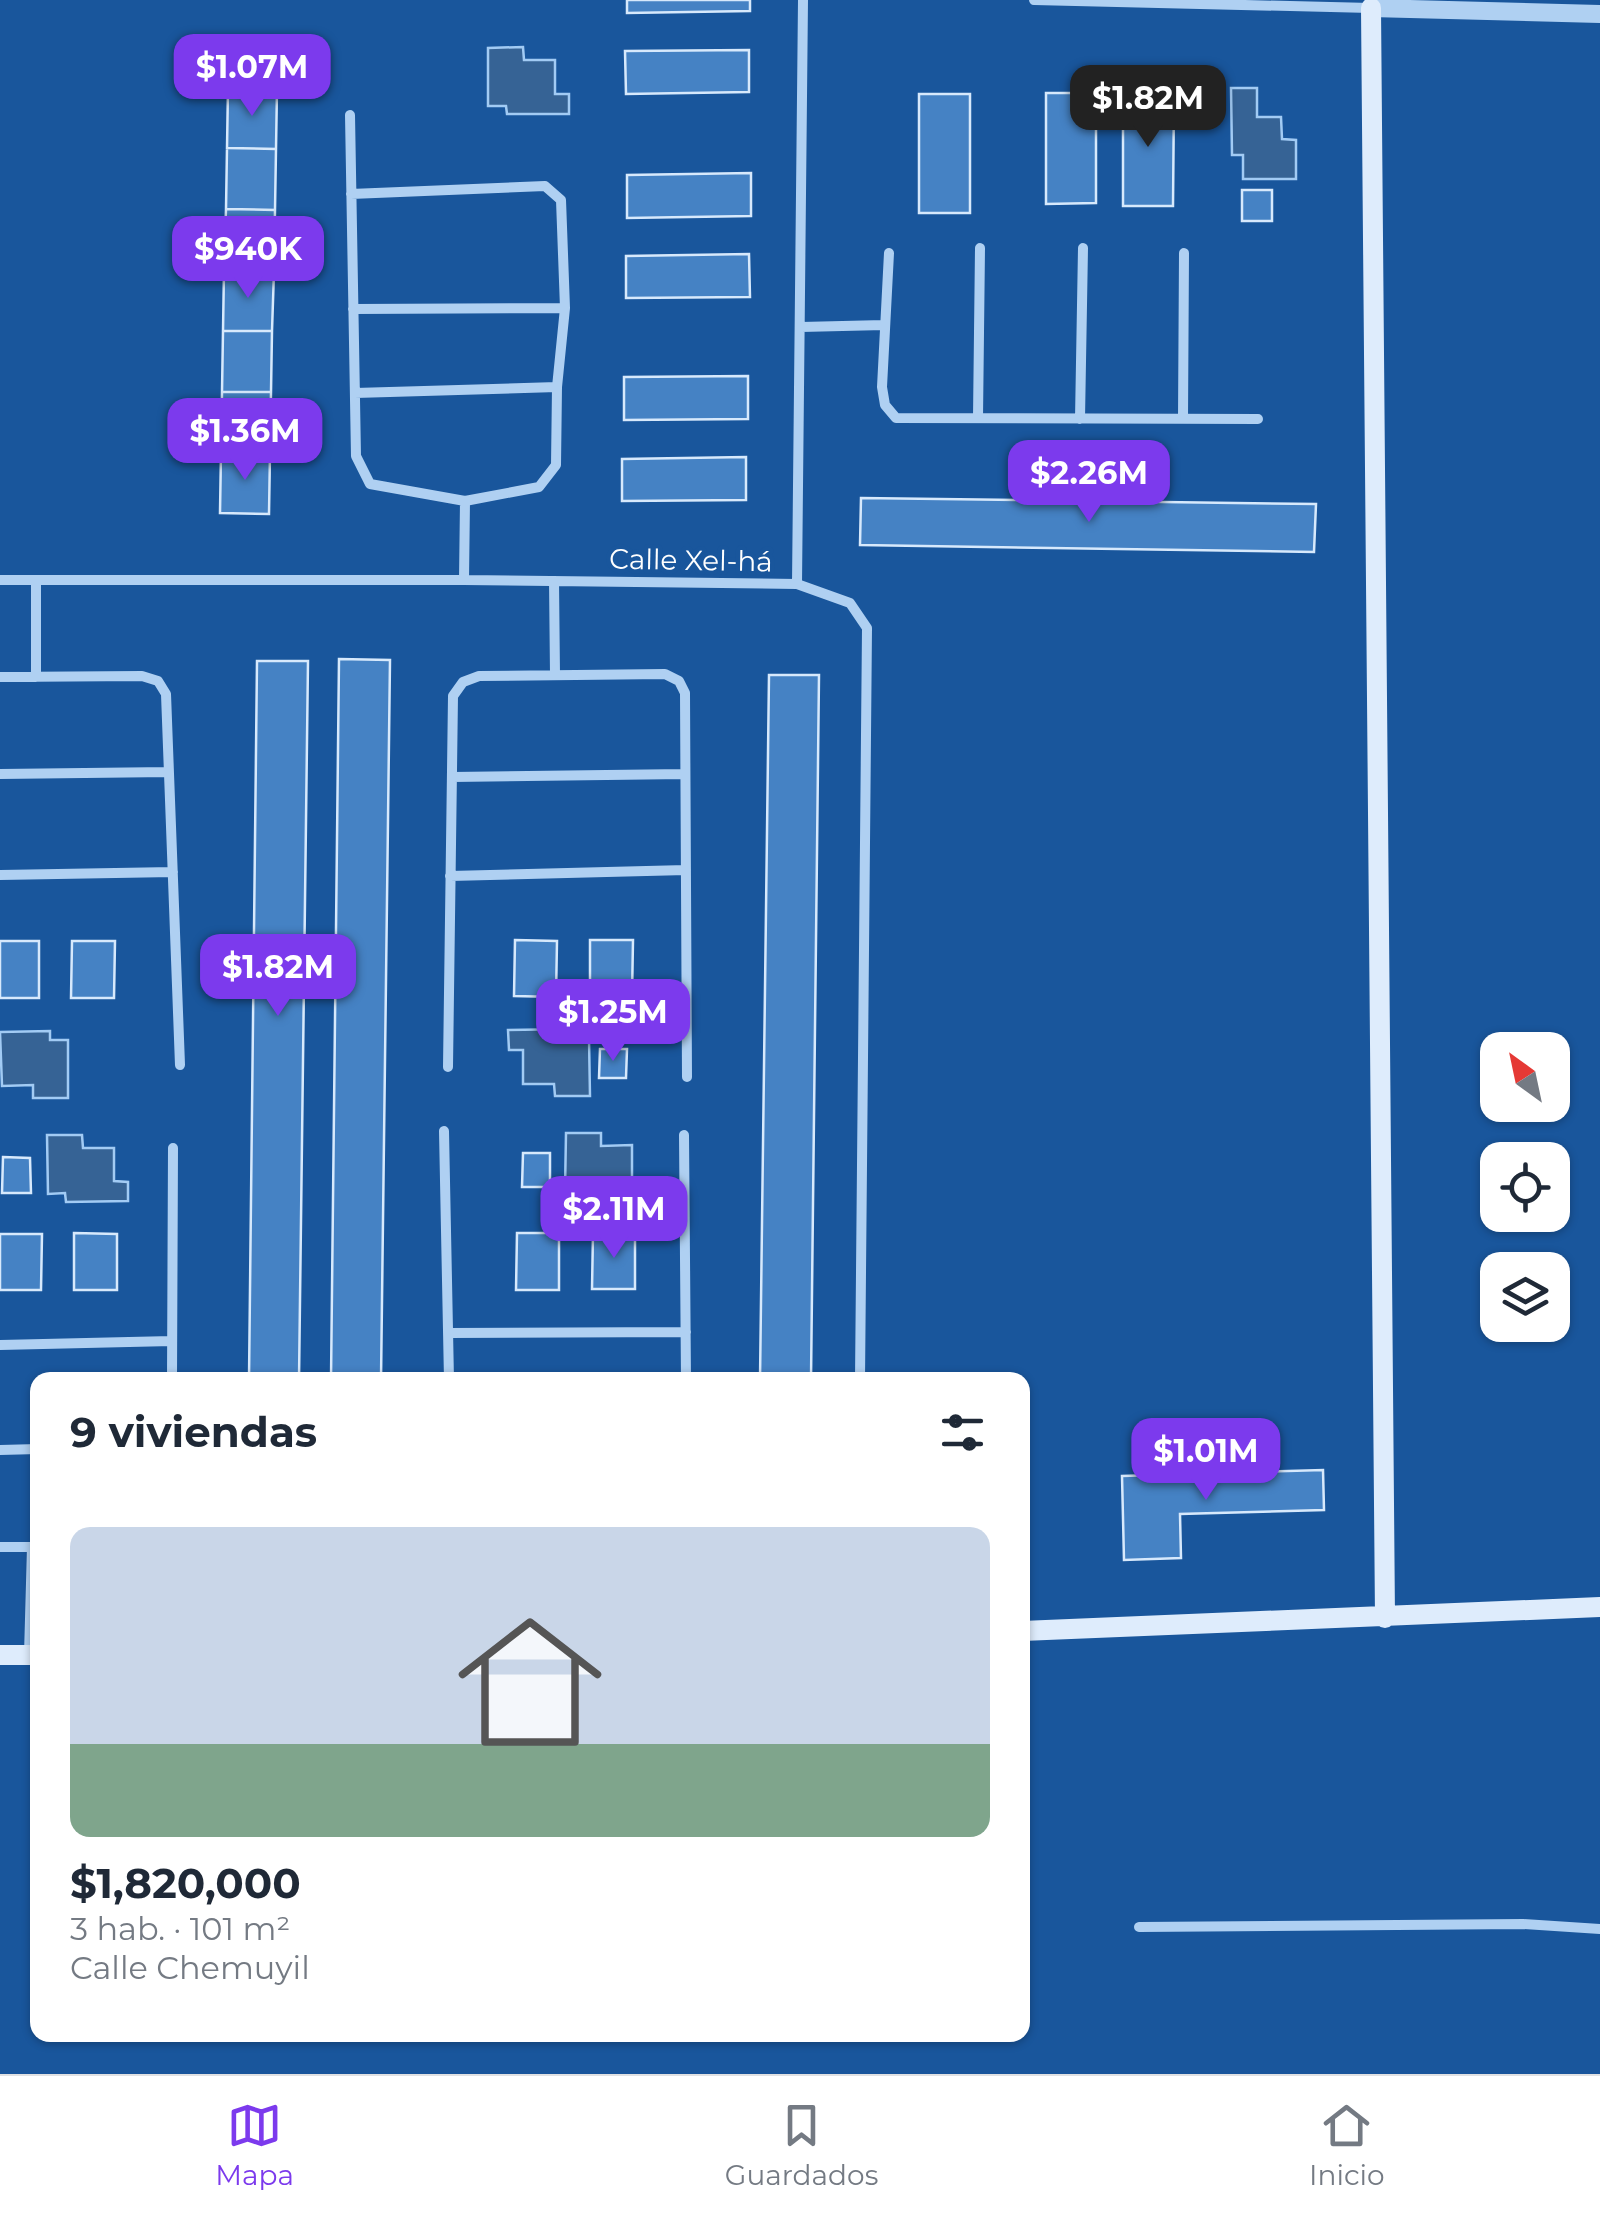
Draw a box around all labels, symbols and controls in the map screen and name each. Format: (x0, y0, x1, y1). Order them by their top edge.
pin: $1.07M (171, 34, 333, 119)
text: $1.07M (196, 47, 308, 86)
pin: $1.82M (1067, 65, 1229, 150)
text: $1.82M (1092, 78, 1204, 117)
pin: $940K (178, 216, 318, 301)
text: $940K (194, 229, 302, 268)
pin: $1.36M (164, 398, 326, 483)
text: $1.36M (189, 411, 301, 450)
pin: $2.26M (1008, 440, 1170, 525)
text: $2.26M (1030, 453, 1148, 492)
street label: Calle Xel-há (609, 542, 773, 578)
pin: $1.82M (197, 934, 359, 1019)
text: $1.82M (222, 947, 334, 986)
pin: $1.25M (532, 979, 694, 1064)
text: $1.25M (558, 992, 668, 1031)
north arrow (1480, 1032, 1570, 1122)
map controls (1480, 1032, 1570, 1342)
button: locate (1480, 1142, 1570, 1232)
pin: $2.11M (533, 1176, 695, 1261)
text: $2.11M (562, 1189, 666, 1228)
button: layers (1480, 1252, 1570, 1342)
icon: filters (935, 1405, 990, 1460)
text: 9 viviendas (70, 1406, 317, 1458)
pin: $1.01M (1125, 1418, 1287, 1503)
text: $1.01M (1153, 1431, 1259, 1470)
icon: home (440, 1592, 620, 1772)
text: $1,820,000 (70, 1857, 301, 1909)
text: 3 hab. · 101 m² (70, 1909, 290, 1948)
text: Calle Chemuyil (70, 1948, 310, 1987)
tab: Mapa (215, 2098, 294, 2192)
tab: Guardados (725, 2098, 878, 2192)
tab: Inicio (1309, 2098, 1385, 2192)

